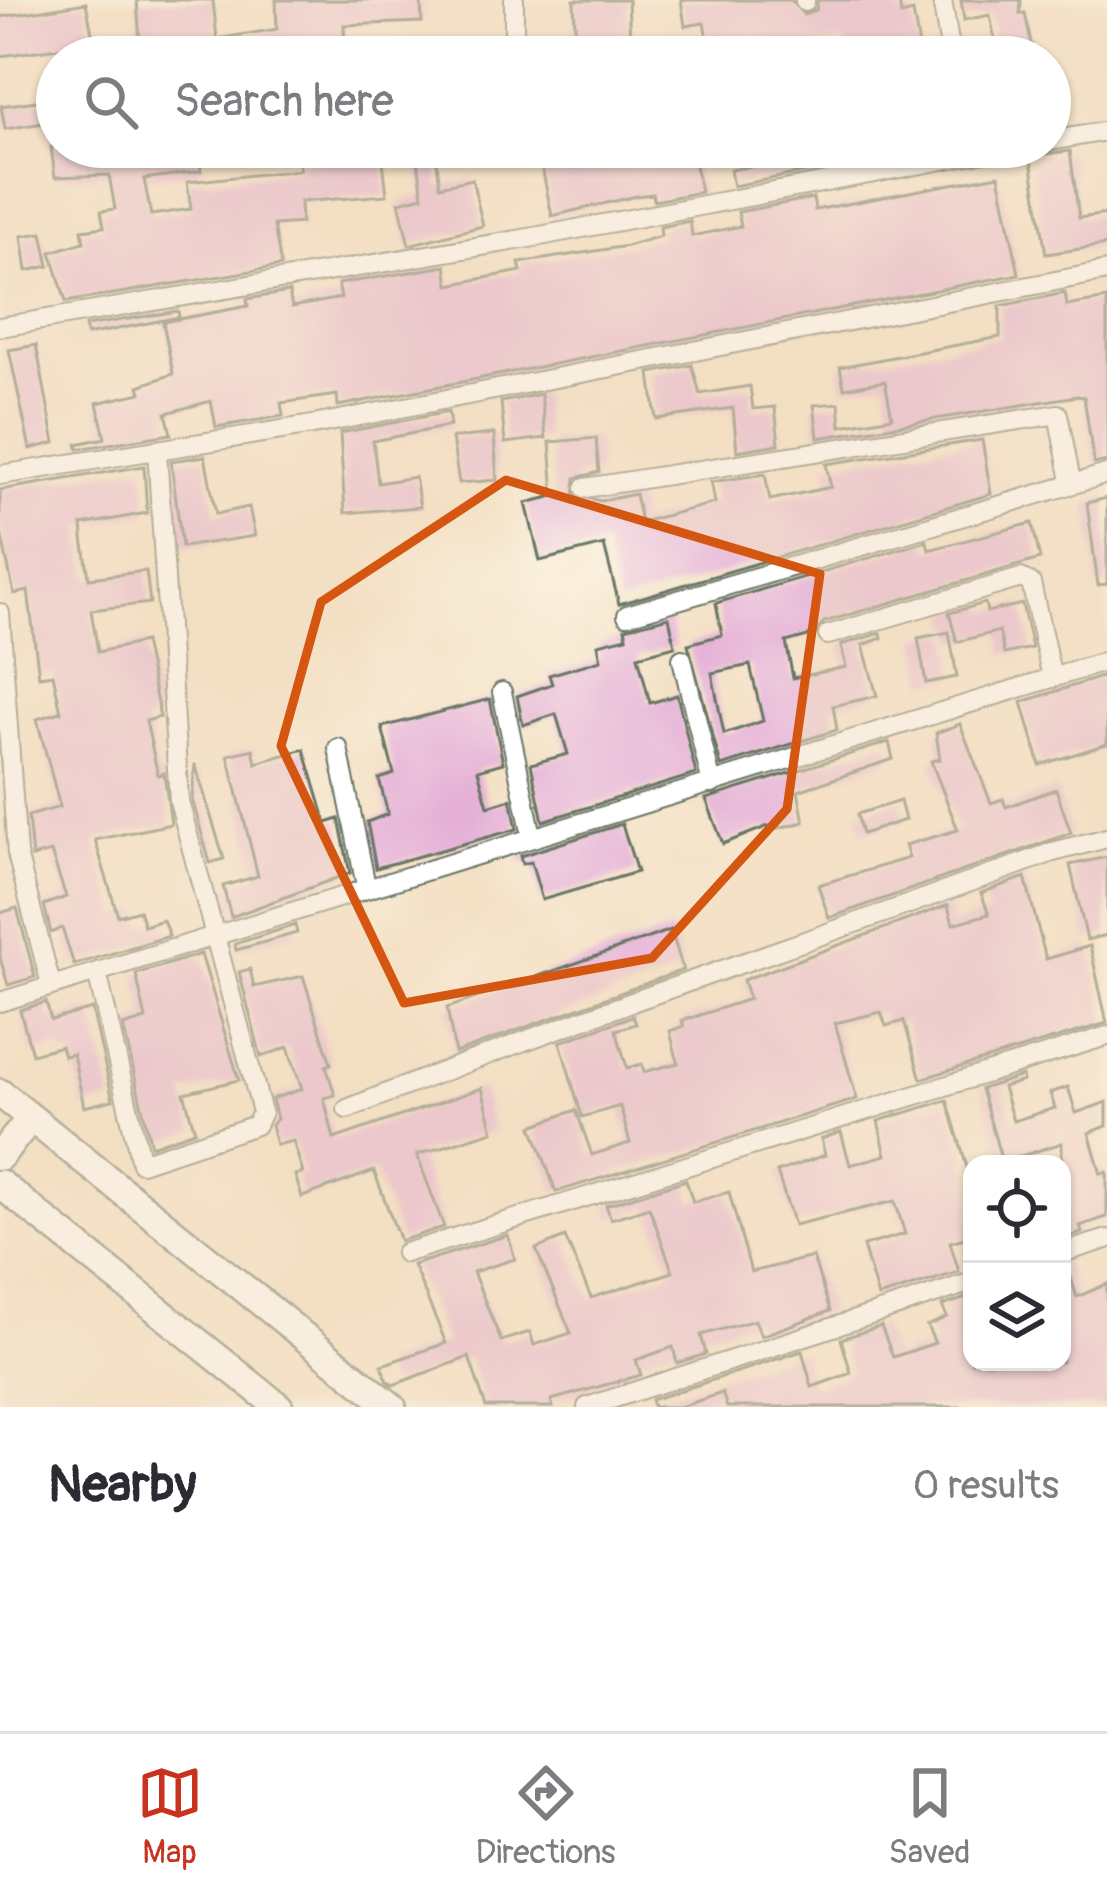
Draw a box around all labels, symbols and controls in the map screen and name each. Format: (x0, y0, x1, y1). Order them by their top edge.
search box (36, 36, 1071, 168)
icon: search (78, 69, 144, 135)
text: Search here (174, 74, 394, 130)
map controls (963, 1155, 1071, 1371)
button: locate (963, 1155, 1071, 1263)
button: layers (963, 1263, 1071, 1371)
text: Nearby (48, 1453, 196, 1517)
text: 0 results (913, 1461, 1059, 1510)
tab: Map (137, 1760, 203, 1873)
tab: Directions (476, 1760, 616, 1873)
tab: Saved (889, 1760, 970, 1873)

